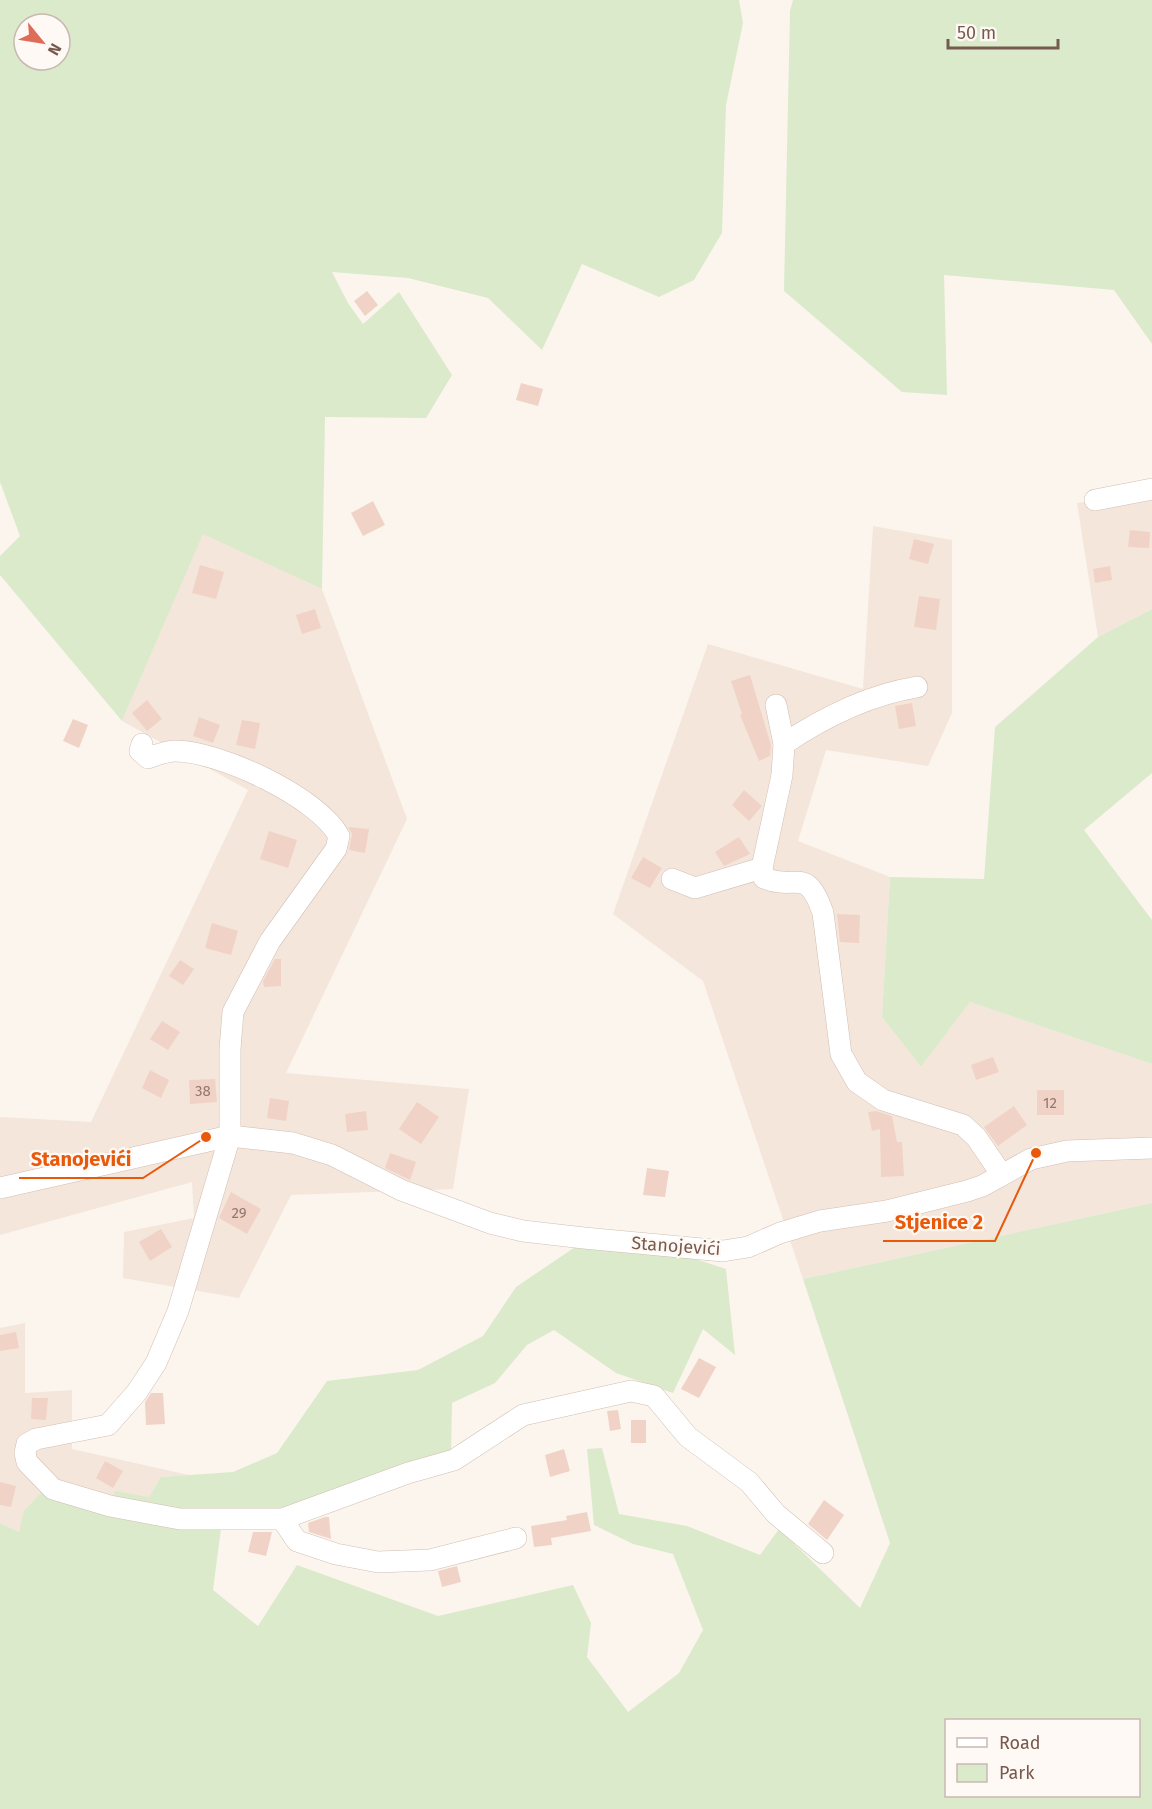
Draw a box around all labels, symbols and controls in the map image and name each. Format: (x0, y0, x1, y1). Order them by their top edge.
north arrow (12, 12, 72, 72)
scale bar (948, 12, 1058, 50)
text: 50 m (957, 22, 996, 44)
text: N (44, 40, 65, 59)
house number: 38 (195, 1082, 211, 1100)
house number: 12 (1043, 1094, 1057, 1112)
callout: Stanojevići (19, 1140, 143, 1178)
text: Stanojevići (31, 1147, 131, 1171)
callout: Stjenice 2 (883, 1203, 995, 1241)
house number: 29 (231, 1204, 247, 1222)
text: Stjenice 2 (895, 1210, 983, 1234)
street label: Stanojevići (631, 1232, 721, 1260)
legend (945, 1719, 1140, 1797)
text: Road (999, 1732, 1041, 1754)
text: Park (999, 1762, 1035, 1784)

